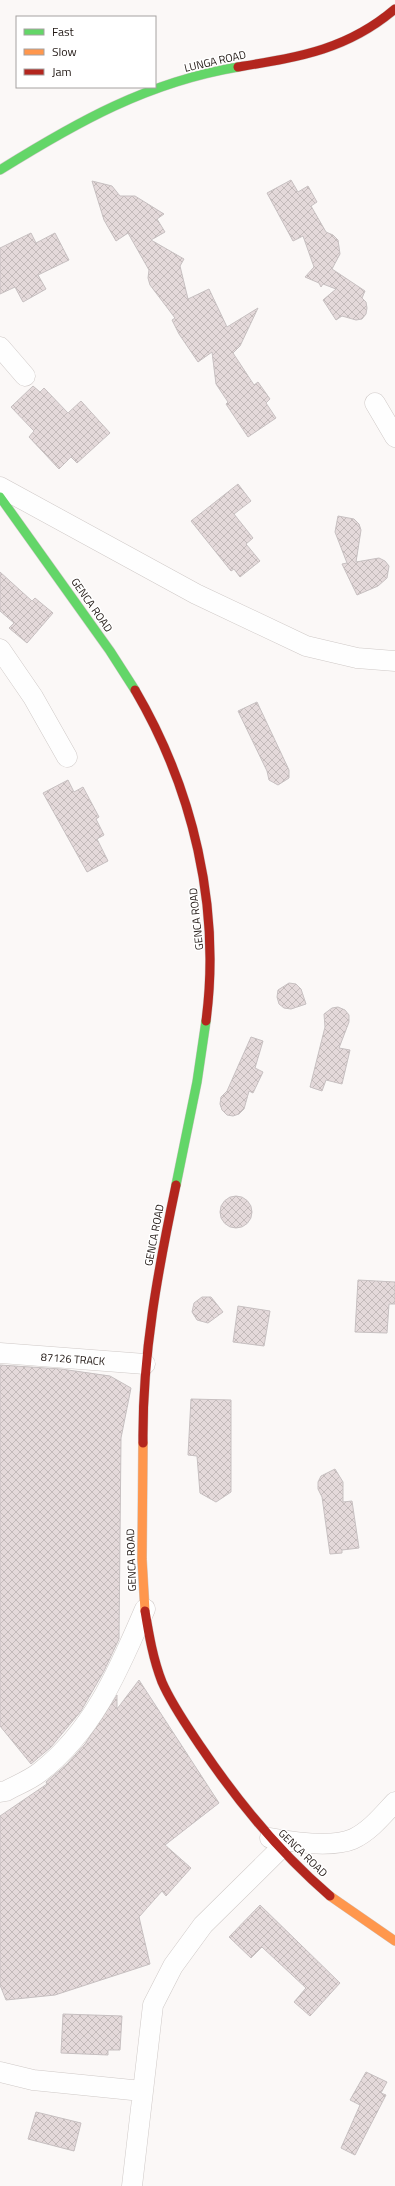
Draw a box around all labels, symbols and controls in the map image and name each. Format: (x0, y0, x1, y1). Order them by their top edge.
legend (16, 16, 156, 88)
text: Fast (52, 22, 75, 41)
text: Slow (52, 42, 77, 61)
street label: LUNGA ROAD (183, 46, 247, 76)
text: Jam (52, 62, 72, 81)
street label: GENCA ROAD (67, 575, 117, 635)
street label: GENCA ROAD (185, 887, 207, 951)
street label: GENCA ROAD (140, 1203, 168, 1267)
street label: 87126 TRACK (40, 1349, 106, 1369)
street label: GENCA ROAD (122, 1528, 140, 1592)
street label: GENCA ROAD (275, 1825, 331, 1881)

